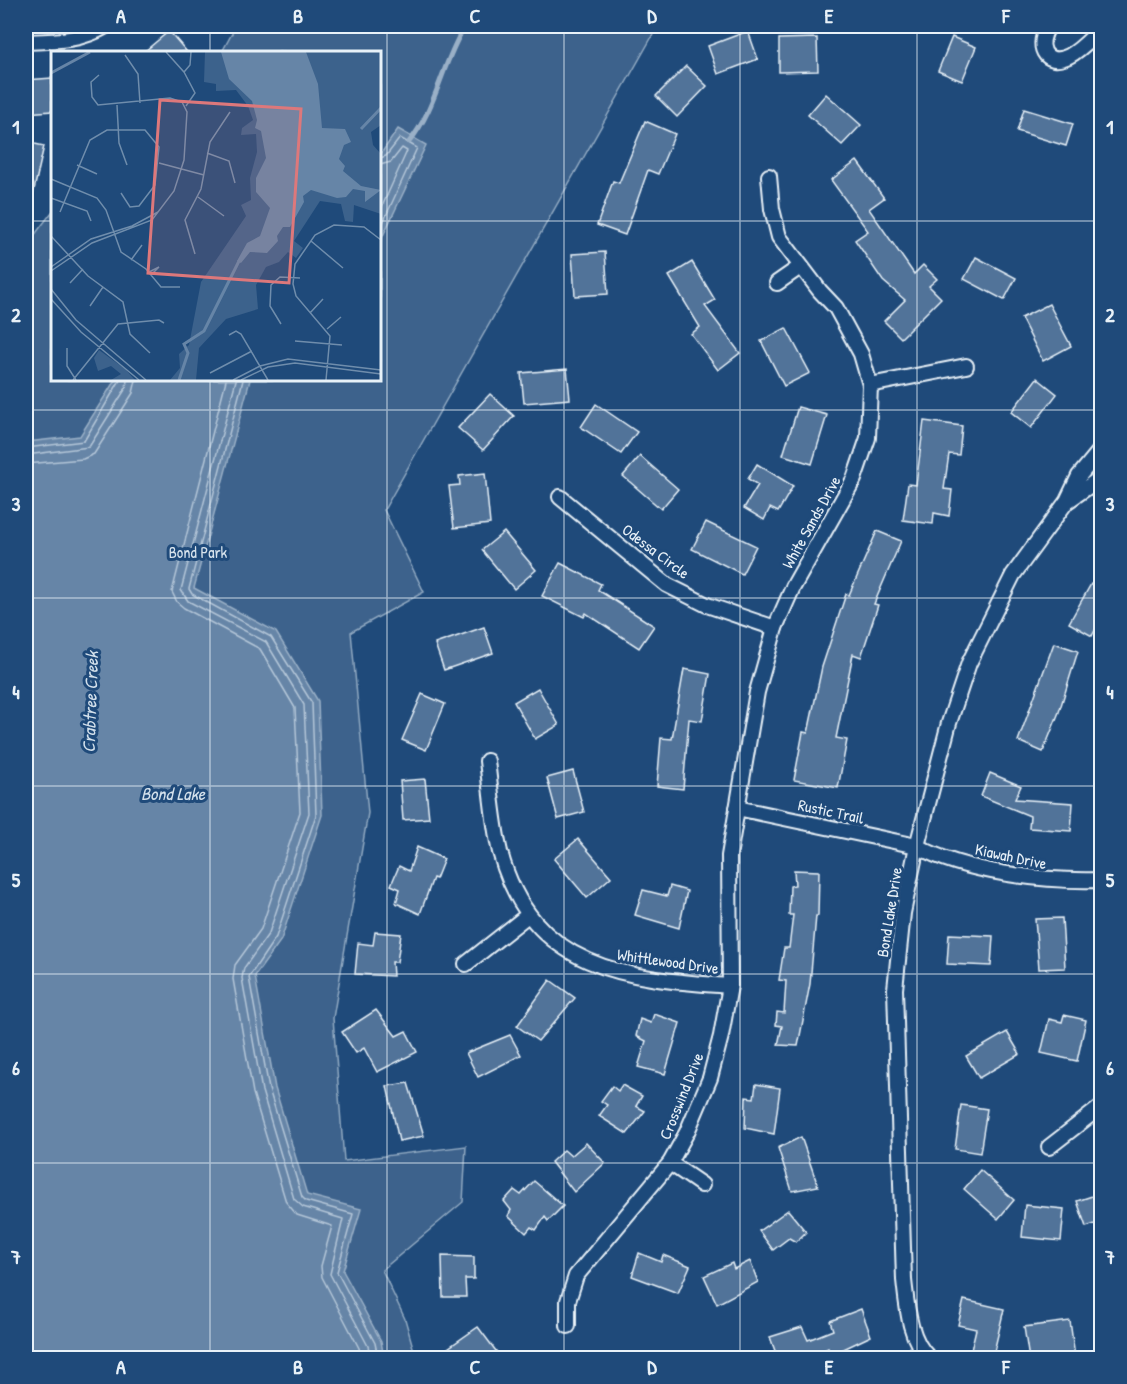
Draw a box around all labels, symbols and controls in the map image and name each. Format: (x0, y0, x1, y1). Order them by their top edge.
text: A (116, 2, 126, 29)
text: B (293, 2, 303, 29)
text: C (470, 2, 481, 29)
text: D (647, 2, 657, 29)
text: E (825, 2, 834, 29)
text: F (1001, 2, 1011, 29)
inset map (51, 51, 381, 381)
text: 1 (12, 113, 20, 140)
text: 1 (1106, 113, 1114, 140)
text: 2 (11, 301, 21, 328)
text: 2 (1105, 301, 1115, 328)
street label: White Sands Drive (776, 471, 846, 572)
text: 3 (12, 490, 21, 517)
text: 3 (1106, 490, 1115, 517)
street label: Odessa Circle (618, 518, 695, 584)
park label: Bond Park (169, 541, 228, 563)
water label: Crabtree Creek (76, 649, 104, 753)
text: 4 (12, 678, 20, 705)
text: 4 (1106, 678, 1114, 705)
water label: Bond Lake (141, 781, 206, 806)
street label: Rustic Trail (796, 793, 867, 829)
street label: Kiawah Drive (973, 838, 1049, 874)
street label: Bond Lake Drive (871, 865, 907, 959)
text: 5 (12, 866, 21, 893)
text: 5 (1106, 866, 1115, 893)
street label: Whittlewood Drive (616, 943, 721, 979)
street label: Crosswind Drive (654, 1049, 709, 1143)
text: 6 (12, 1054, 20, 1081)
text: 6 (1106, 1054, 1114, 1081)
text: 7 (10, 1243, 21, 1270)
text: 7 (1104, 1243, 1115, 1270)
text: A (116, 1353, 126, 1380)
text: B (293, 1353, 303, 1380)
text: C (470, 1353, 481, 1380)
text: D (647, 1353, 657, 1380)
text: E (825, 1353, 834, 1380)
text: F (1001, 1353, 1011, 1380)

